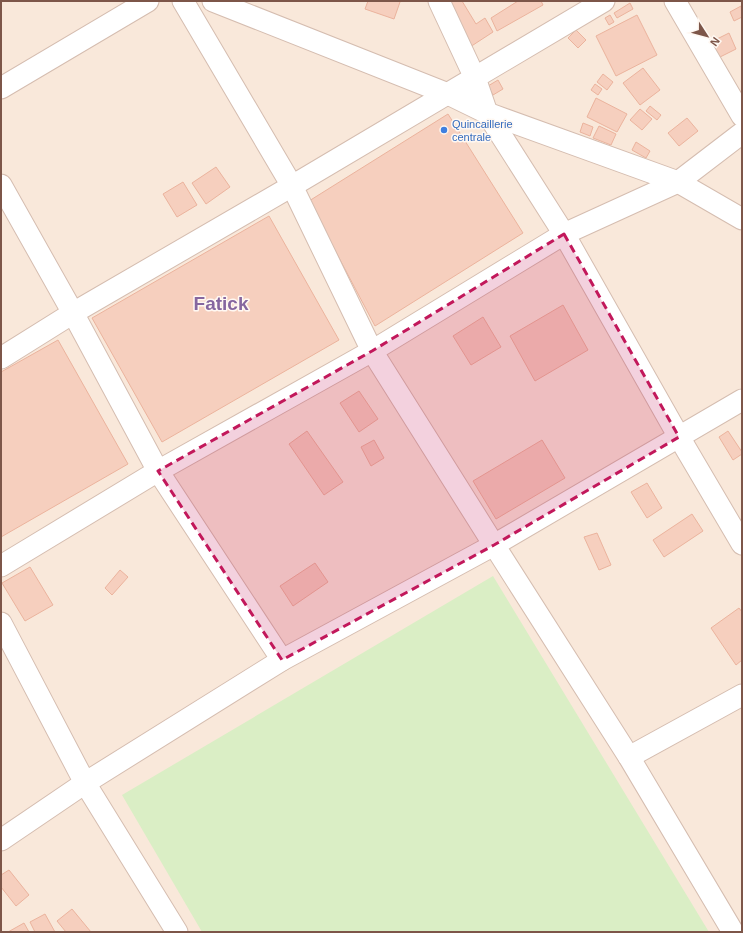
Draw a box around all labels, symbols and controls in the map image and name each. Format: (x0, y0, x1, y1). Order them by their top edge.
north arrow (687, 16, 727, 56)
text: N (708, 35, 722, 49)
place label: Quincaillerie centrale (452, 118, 513, 143)
marker: Quincaillerie centrale (439, 125, 449, 135)
district label: Fatick (194, 293, 249, 314)

